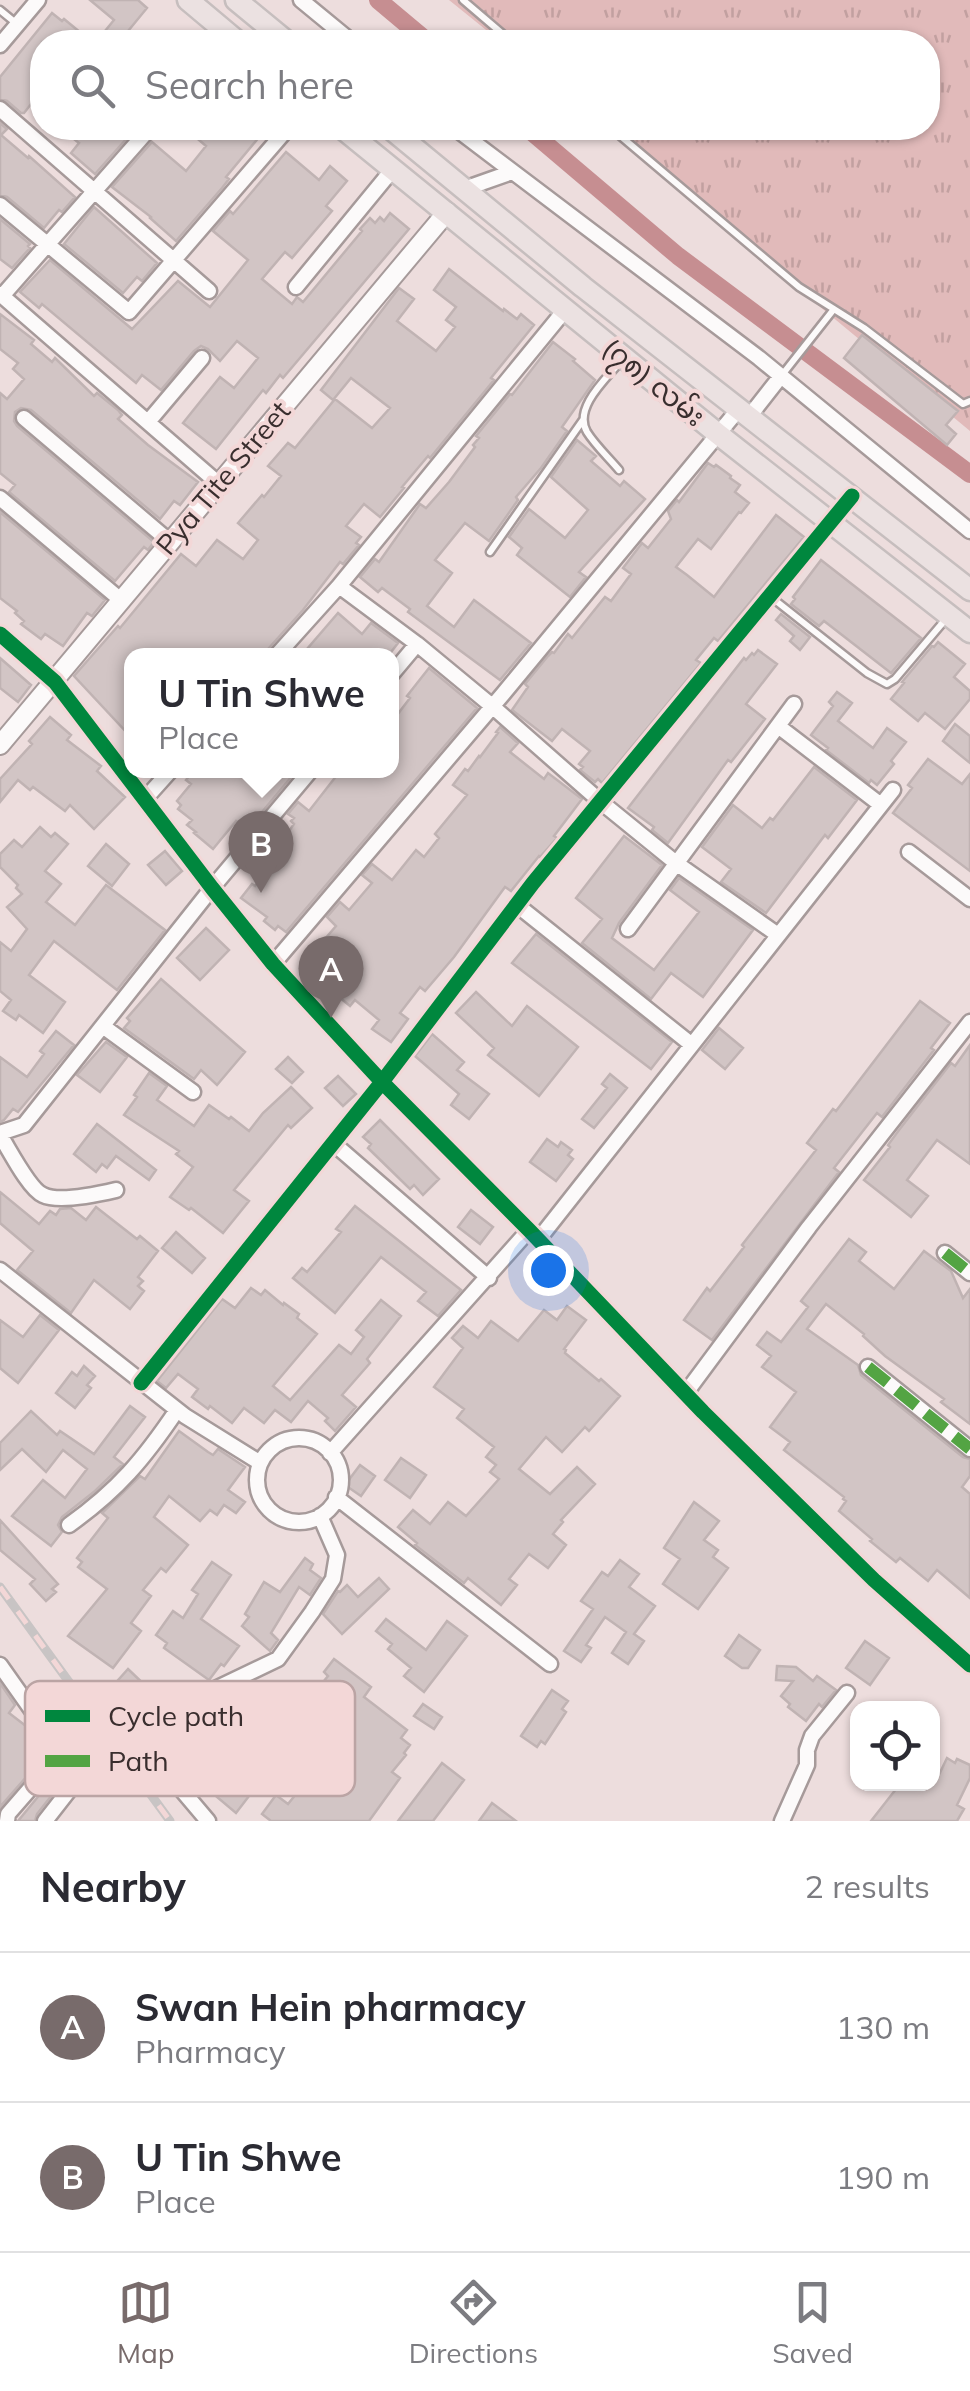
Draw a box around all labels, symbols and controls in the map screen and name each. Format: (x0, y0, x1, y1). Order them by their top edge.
search box (30, 30, 940, 140)
icon: search (65, 58, 120, 113)
text: Search here (145, 61, 354, 109)
street label: (၇၈) လမ်း (592, 330, 713, 438)
street label: Pya Tite Street (148, 393, 297, 562)
popup (124, 648, 399, 778)
text: U Tin Shwe (158, 669, 365, 717)
text: Place (158, 717, 239, 757)
pin: B (228, 810, 294, 893)
pin: A (298, 936, 364, 1018)
your location (523, 1245, 574, 1296)
legend (25, 1681, 355, 1796)
text: Cycle path (108, 1698, 244, 1733)
map controls (850, 1701, 940, 1791)
button: locate (850, 1701, 940, 1791)
text: Path (108, 1743, 169, 1778)
text: Nearby (40, 1860, 186, 1913)
text: 2 results (805, 1866, 930, 1906)
text: Swan Hein pharmacy (135, 1983, 526, 2031)
text: A (60, 2007, 85, 2047)
text: 130 m (836, 2007, 930, 2047)
text: Pharmacy (135, 2031, 286, 2071)
text: U Tin Shwe (135, 2133, 342, 2181)
text: B (61, 2157, 84, 2197)
text: 190 m (836, 2157, 930, 2197)
text: Place (135, 2181, 216, 2221)
tab: Map (117, 2275, 175, 2370)
tab: Directions (409, 2275, 538, 2370)
tab: Saved (772, 2275, 853, 2370)

